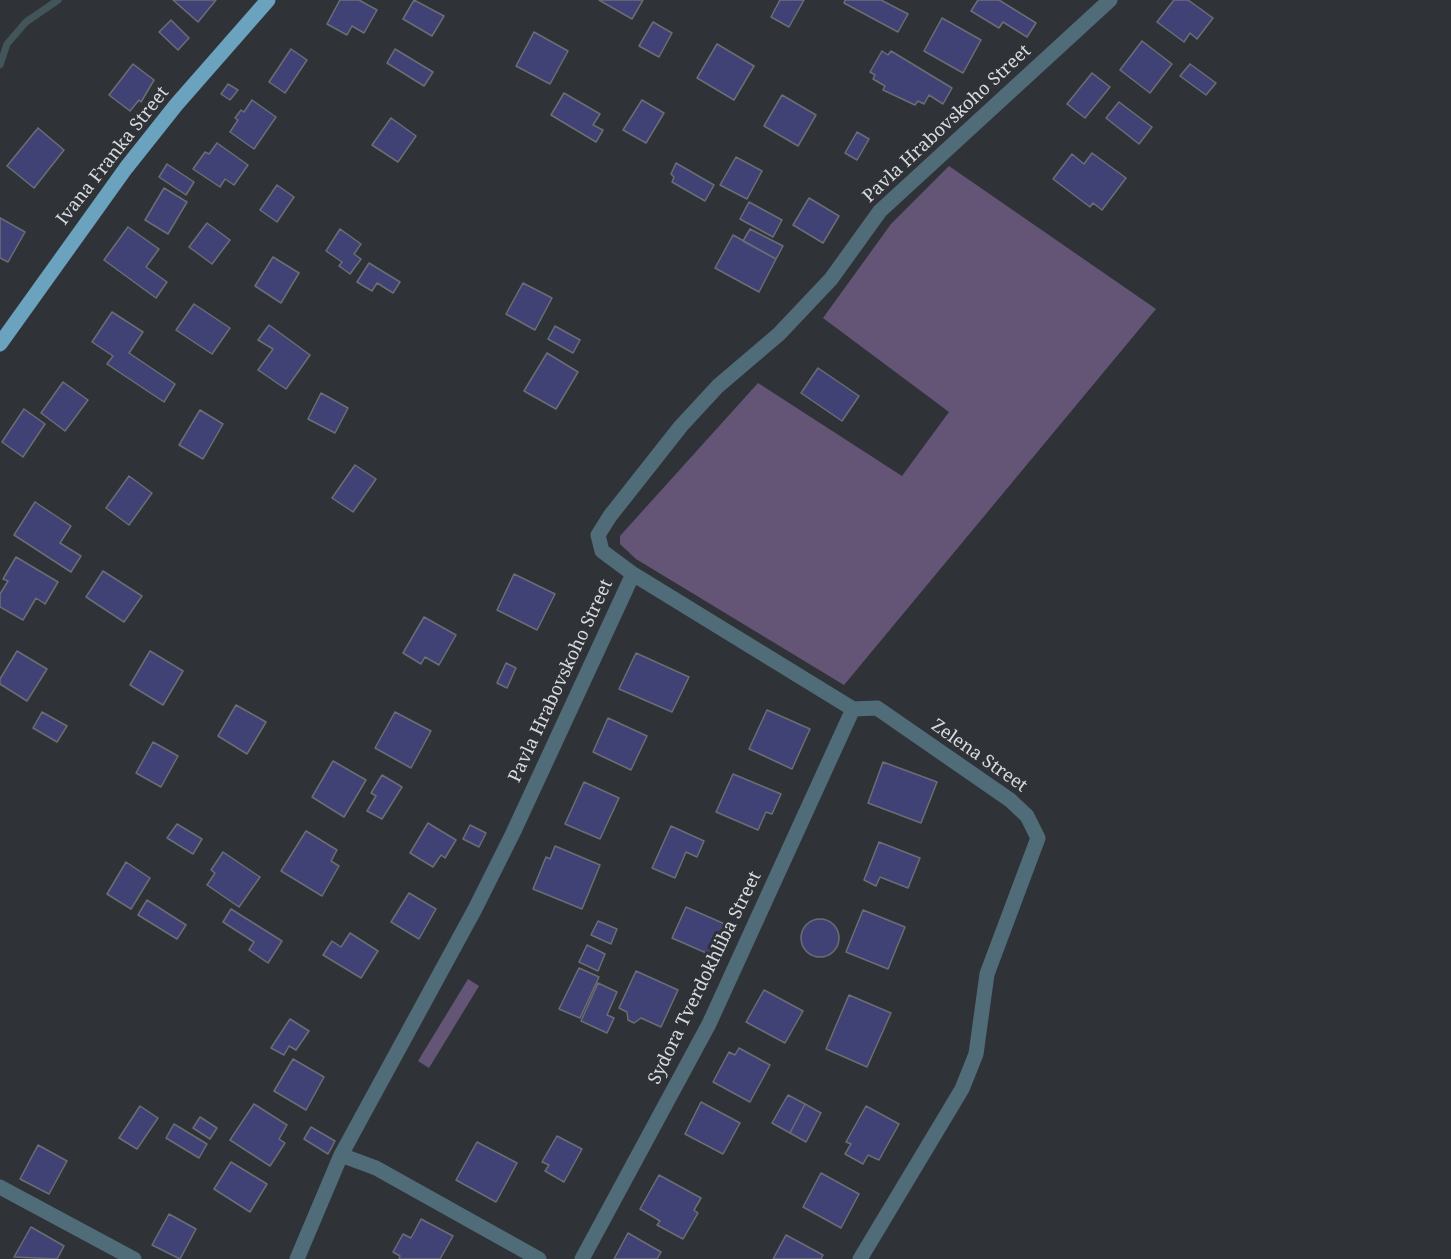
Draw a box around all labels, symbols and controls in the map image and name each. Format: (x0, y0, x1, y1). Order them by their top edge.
street label: Pavla Hrabovskoho Street (859, 41, 1035, 207)
street label: Ivana Franka Street (52, 83, 174, 229)
street label: Pavla Hrabovskoho Street (504, 576, 618, 786)
street label: Zelena Street (927, 715, 1031, 797)
street label: Sydora Tverdokhliba Street (644, 868, 766, 1088)

